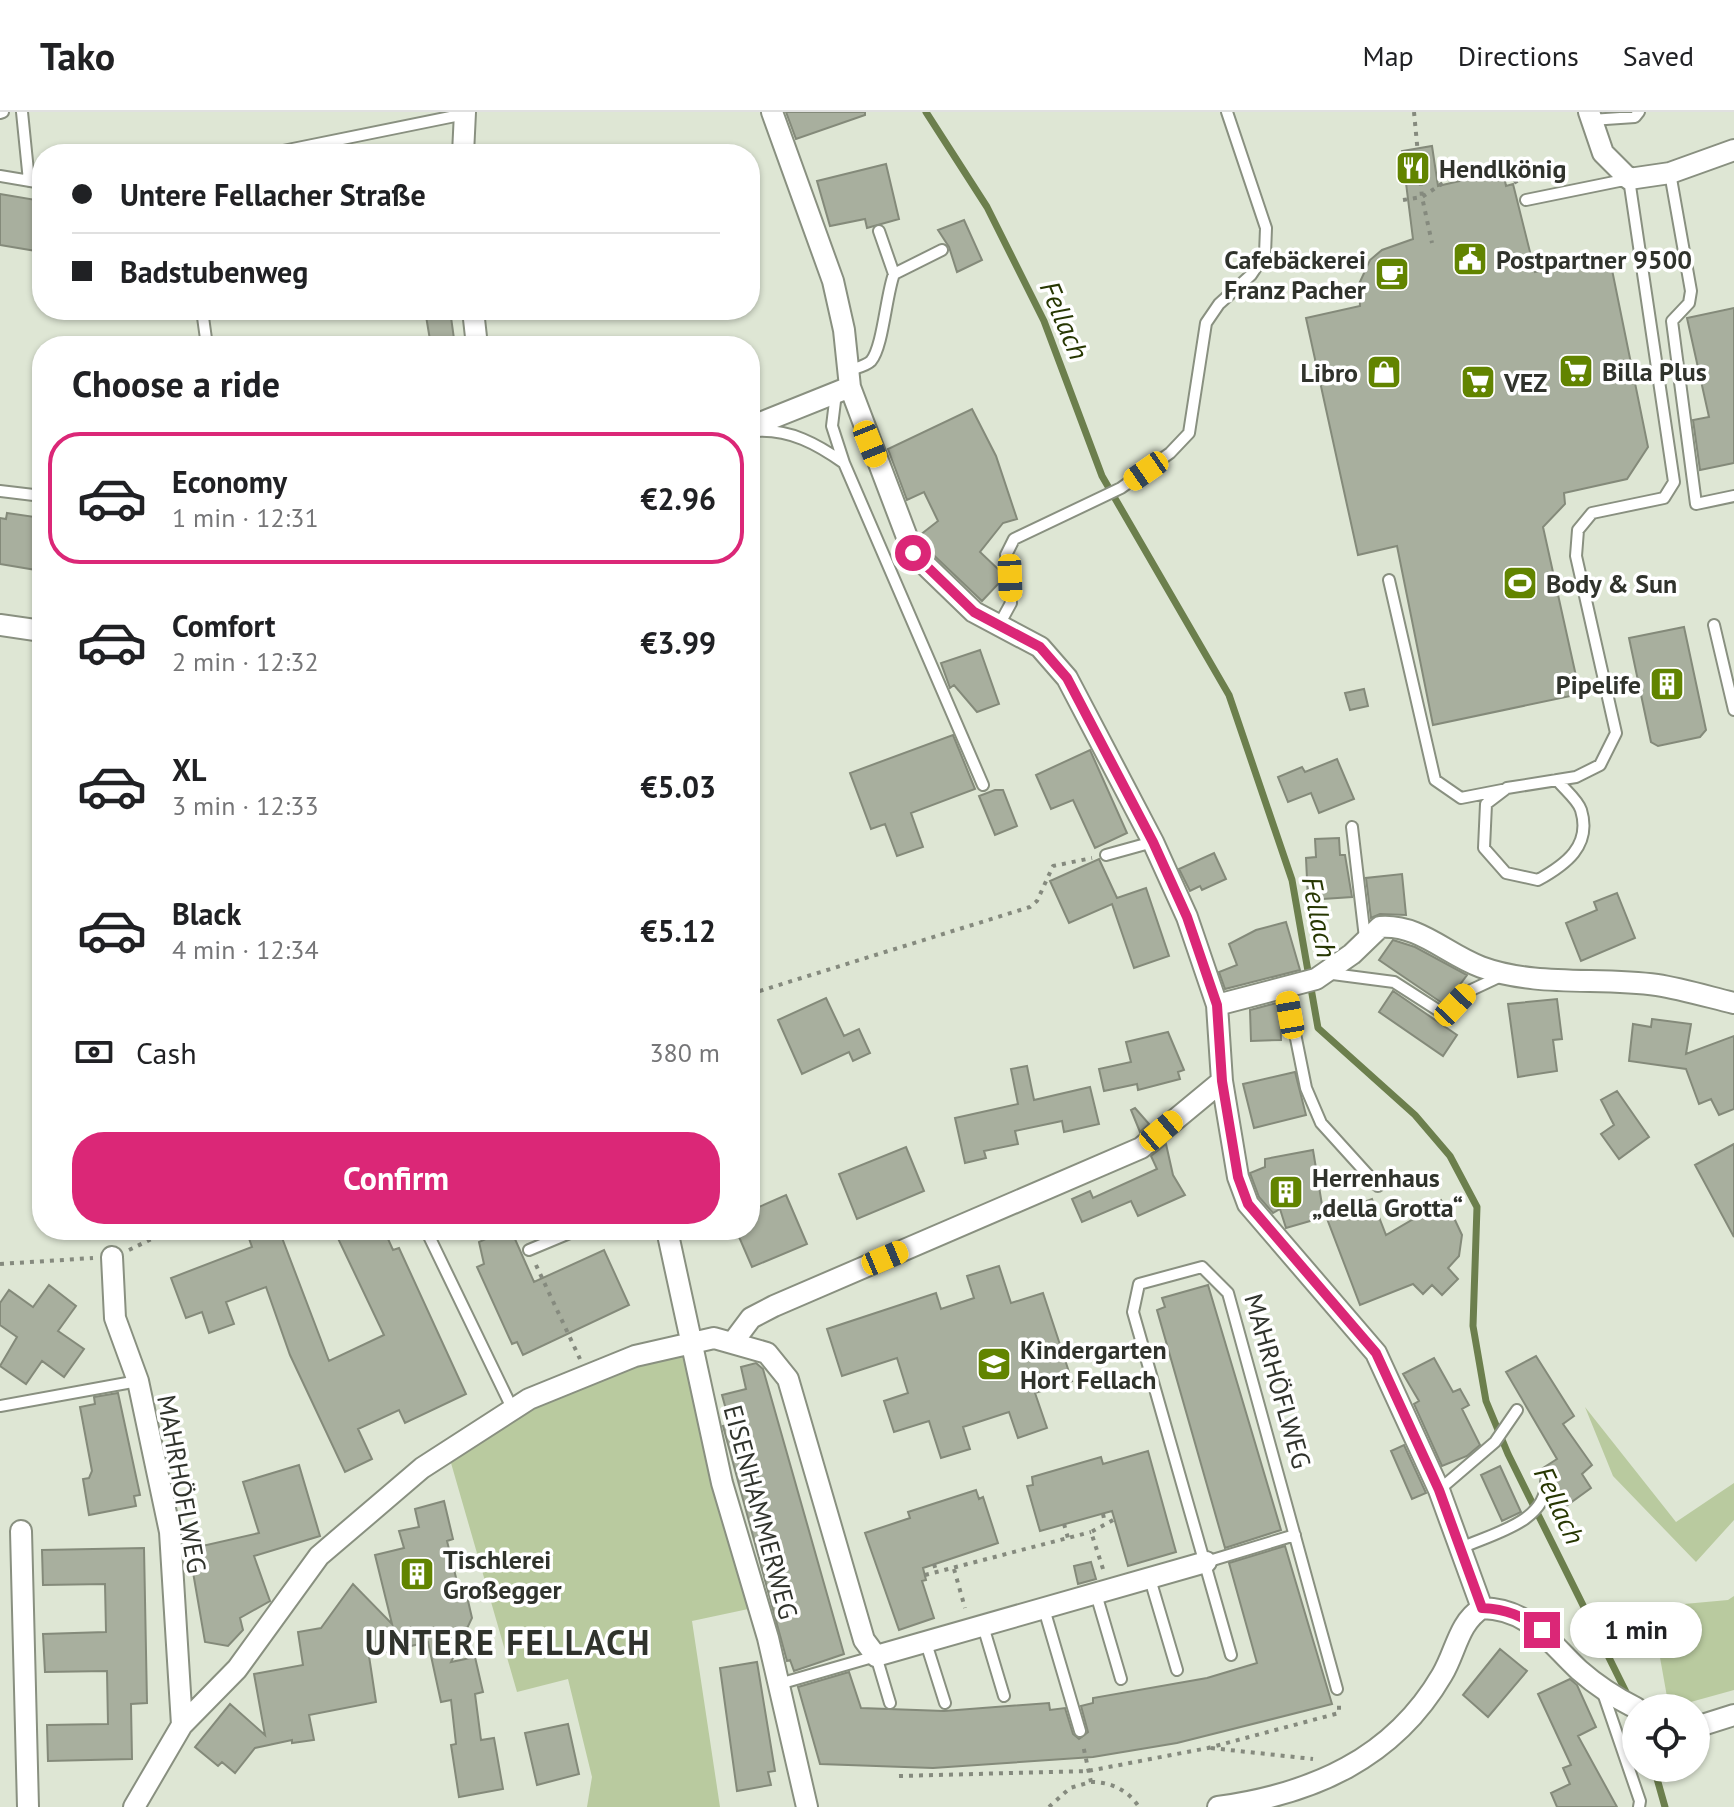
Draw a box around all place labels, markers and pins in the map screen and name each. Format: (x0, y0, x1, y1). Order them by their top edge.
restaurant icon: Hendlkönig (1394, 149, 1432, 187)
place label: Hendlkönig (1439, 152, 1566, 185)
public building icon: Postpartner 9500 (1451, 240, 1489, 278)
place label: Cafebäckerei Franz Pacher (1224, 243, 1367, 306)
place label: Postpartner 9500 (1496, 243, 1692, 276)
cafe icon: Cafebäckerei Franz Pacher (1373, 255, 1411, 293)
supermarket icon: Billa Plus (1557, 352, 1595, 390)
shop icon: Libro (1365, 353, 1403, 391)
place label: Billa Plus (1602, 355, 1707, 388)
place label: Libro (1301, 356, 1358, 389)
supermarket icon: VEZ (1459, 363, 1497, 401)
place label: VEZ (1503, 366, 1547, 399)
sports icon: Body & Sun (1501, 564, 1539, 602)
place label: Body & Sun (1546, 567, 1677, 600)
building icon: Pipelife (1648, 665, 1686, 703)
place label: Pipelife (1556, 668, 1641, 701)
place label: Herrenhaus „della Grotta“ (1312, 1161, 1463, 1224)
building icon: Herrenhaus „della Grotta“ (1267, 1173, 1305, 1211)
place label: Kindergarten Hort Fellach (1020, 1333, 1167, 1396)
school or university icon: Kindergarten Hort Fellach (975, 1345, 1013, 1383)
place label: Tischlerei Großegger (443, 1543, 562, 1606)
building icon: Tischlerei Großegger (398, 1555, 436, 1593)

